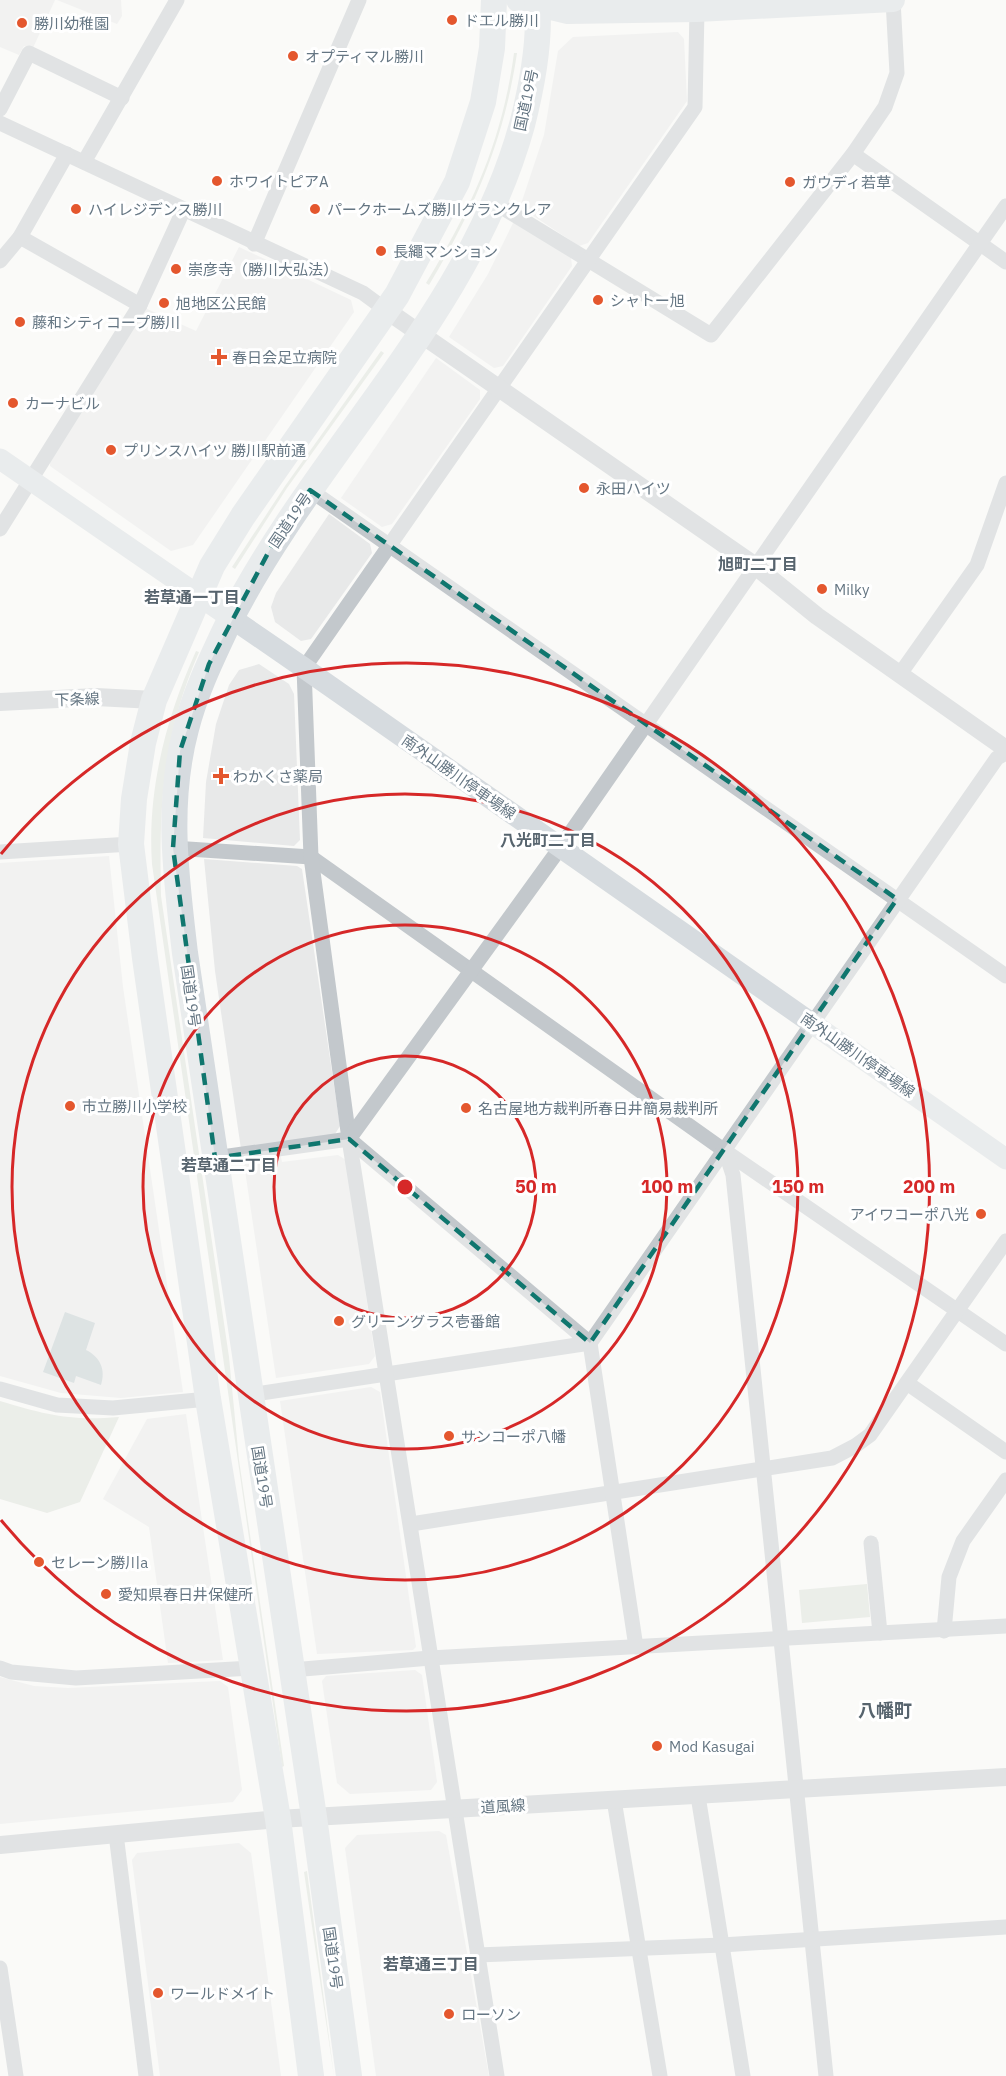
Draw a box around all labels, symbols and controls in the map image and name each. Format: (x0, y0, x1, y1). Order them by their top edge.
place label: ドエル勝川 (464, 11, 539, 30)
marker: ドエル勝川 (445, 13, 459, 27)
place label: 勝川幼稚園 (34, 14, 109, 33)
marker: 勝川幼稚園 (15, 16, 29, 30)
place label: オプティマル勝川 (305, 47, 424, 66)
marker: オプティマル勝川 (286, 49, 300, 63)
street label: 国道19号 (510, 67, 542, 133)
place label: ホワイトピアA (229, 172, 329, 191)
place label: ガウディ若草 (802, 173, 891, 192)
marker: ホワイトピアA (210, 174, 224, 188)
marker: ガウディ若草 (783, 175, 797, 189)
place label: ハイレジデンス勝川 (88, 200, 222, 219)
place label: パークホームズ勝川グランクレア (327, 200, 552, 219)
marker: ハイレジデンス勝川 (69, 202, 83, 216)
marker: パークホームズ勝川グランクレア (308, 202, 322, 216)
place label: 長繩マンション (393, 242, 498, 261)
marker: 長繩マンション (374, 244, 388, 258)
place label: 崇彦寺（勝川大弘法） (188, 260, 338, 279)
marker: 崇彦寺（勝川大弘法） (169, 262, 183, 276)
place label: シャトー旭 (610, 291, 685, 310)
marker: シャトー旭 (591, 293, 605, 307)
place label: 旭地区公民館 (176, 294, 266, 313)
marker: 旭地区公民館 (157, 296, 171, 310)
place label: 藤和シティコープ勝川 (32, 313, 180, 332)
marker: 藤和シティコープ勝川 (13, 315, 27, 329)
marker: 春日会足立病院 (210, 348, 228, 366)
place label: 春日会足立病院 (232, 348, 337, 367)
place label: カーナビル (25, 394, 100, 413)
marker: カーナビル (6, 396, 20, 410)
place label: プリンスハイツ 勝川駅前通 (123, 441, 306, 460)
marker: プリンスハイツ 勝川駅前通 (104, 443, 118, 457)
place label: 永田ハイツ (596, 479, 671, 498)
marker: 永田ハイツ (577, 481, 591, 495)
street label: 国道19号 (265, 489, 315, 551)
district label: 旭町二丁目 (718, 554, 798, 574)
place label: Milky (834, 580, 870, 599)
marker: Milky (815, 582, 829, 596)
district label: 若草通一丁目 (144, 587, 240, 607)
street label: 下条線 (54, 689, 100, 709)
street label: 南外山勝川停車場線 (398, 730, 520, 824)
place label: わかくさ薬局 (233, 767, 323, 786)
marker: わかくさ薬局 (214, 769, 228, 783)
district label: 八光町二丁目 (500, 830, 596, 850)
street label: 国道19号 (177, 963, 205, 1029)
street label: 南外山勝川停車場線 (797, 1008, 919, 1102)
place label: 市立勝川小学校 (82, 1097, 187, 1116)
marker: 市立勝川小学校 (63, 1099, 77, 1113)
place label: 名古屋地方裁判所春日井簡易裁判所 (478, 1099, 718, 1118)
marker: 名古屋地方裁判所春日井簡易裁判所 (459, 1101, 473, 1115)
district label: 若草通二丁目 (181, 1155, 277, 1175)
text: 50 m (515, 1175, 557, 1198)
text: 100 m (641, 1175, 693, 1198)
text: 150 m (772, 1175, 824, 1198)
text: 200 m (903, 1175, 955, 1198)
centre of rings (395, 1177, 415, 1197)
place label: アイワコーポ八光 (850, 1205, 969, 1224)
marker: アイワコーポ八光 (974, 1207, 988, 1221)
place label: グリーングラス壱番館 (351, 1312, 500, 1331)
marker: グリーングラス壱番館 (332, 1314, 346, 1328)
place label: サンコーポ八幡 (461, 1427, 566, 1446)
marker: サンコーポ八幡 (442, 1429, 456, 1443)
street label: 国道19号 (248, 1444, 276, 1510)
place label: セレーン勝川a (51, 1553, 148, 1572)
marker: セレーン勝川a (32, 1555, 46, 1569)
place label: 愛知県春日井保健所 (118, 1585, 253, 1604)
marker: 愛知県春日井保健所 (99, 1587, 113, 1601)
district label: 八幡町 (858, 1699, 912, 1722)
place label: Mod Kasugai (669, 1737, 755, 1756)
marker: Mod Kasugai (650, 1739, 664, 1753)
street label: 道風線 (480, 1795, 526, 1817)
street label: 国道19号 (319, 1925, 347, 1991)
district label: 若草通三丁目 (383, 1954, 479, 1974)
place label: ワールドメイト (170, 1984, 275, 2003)
marker: ワールドメイト (151, 1986, 165, 2000)
place label: ローソン (461, 2005, 521, 2024)
marker: ローソン (442, 2007, 456, 2021)

